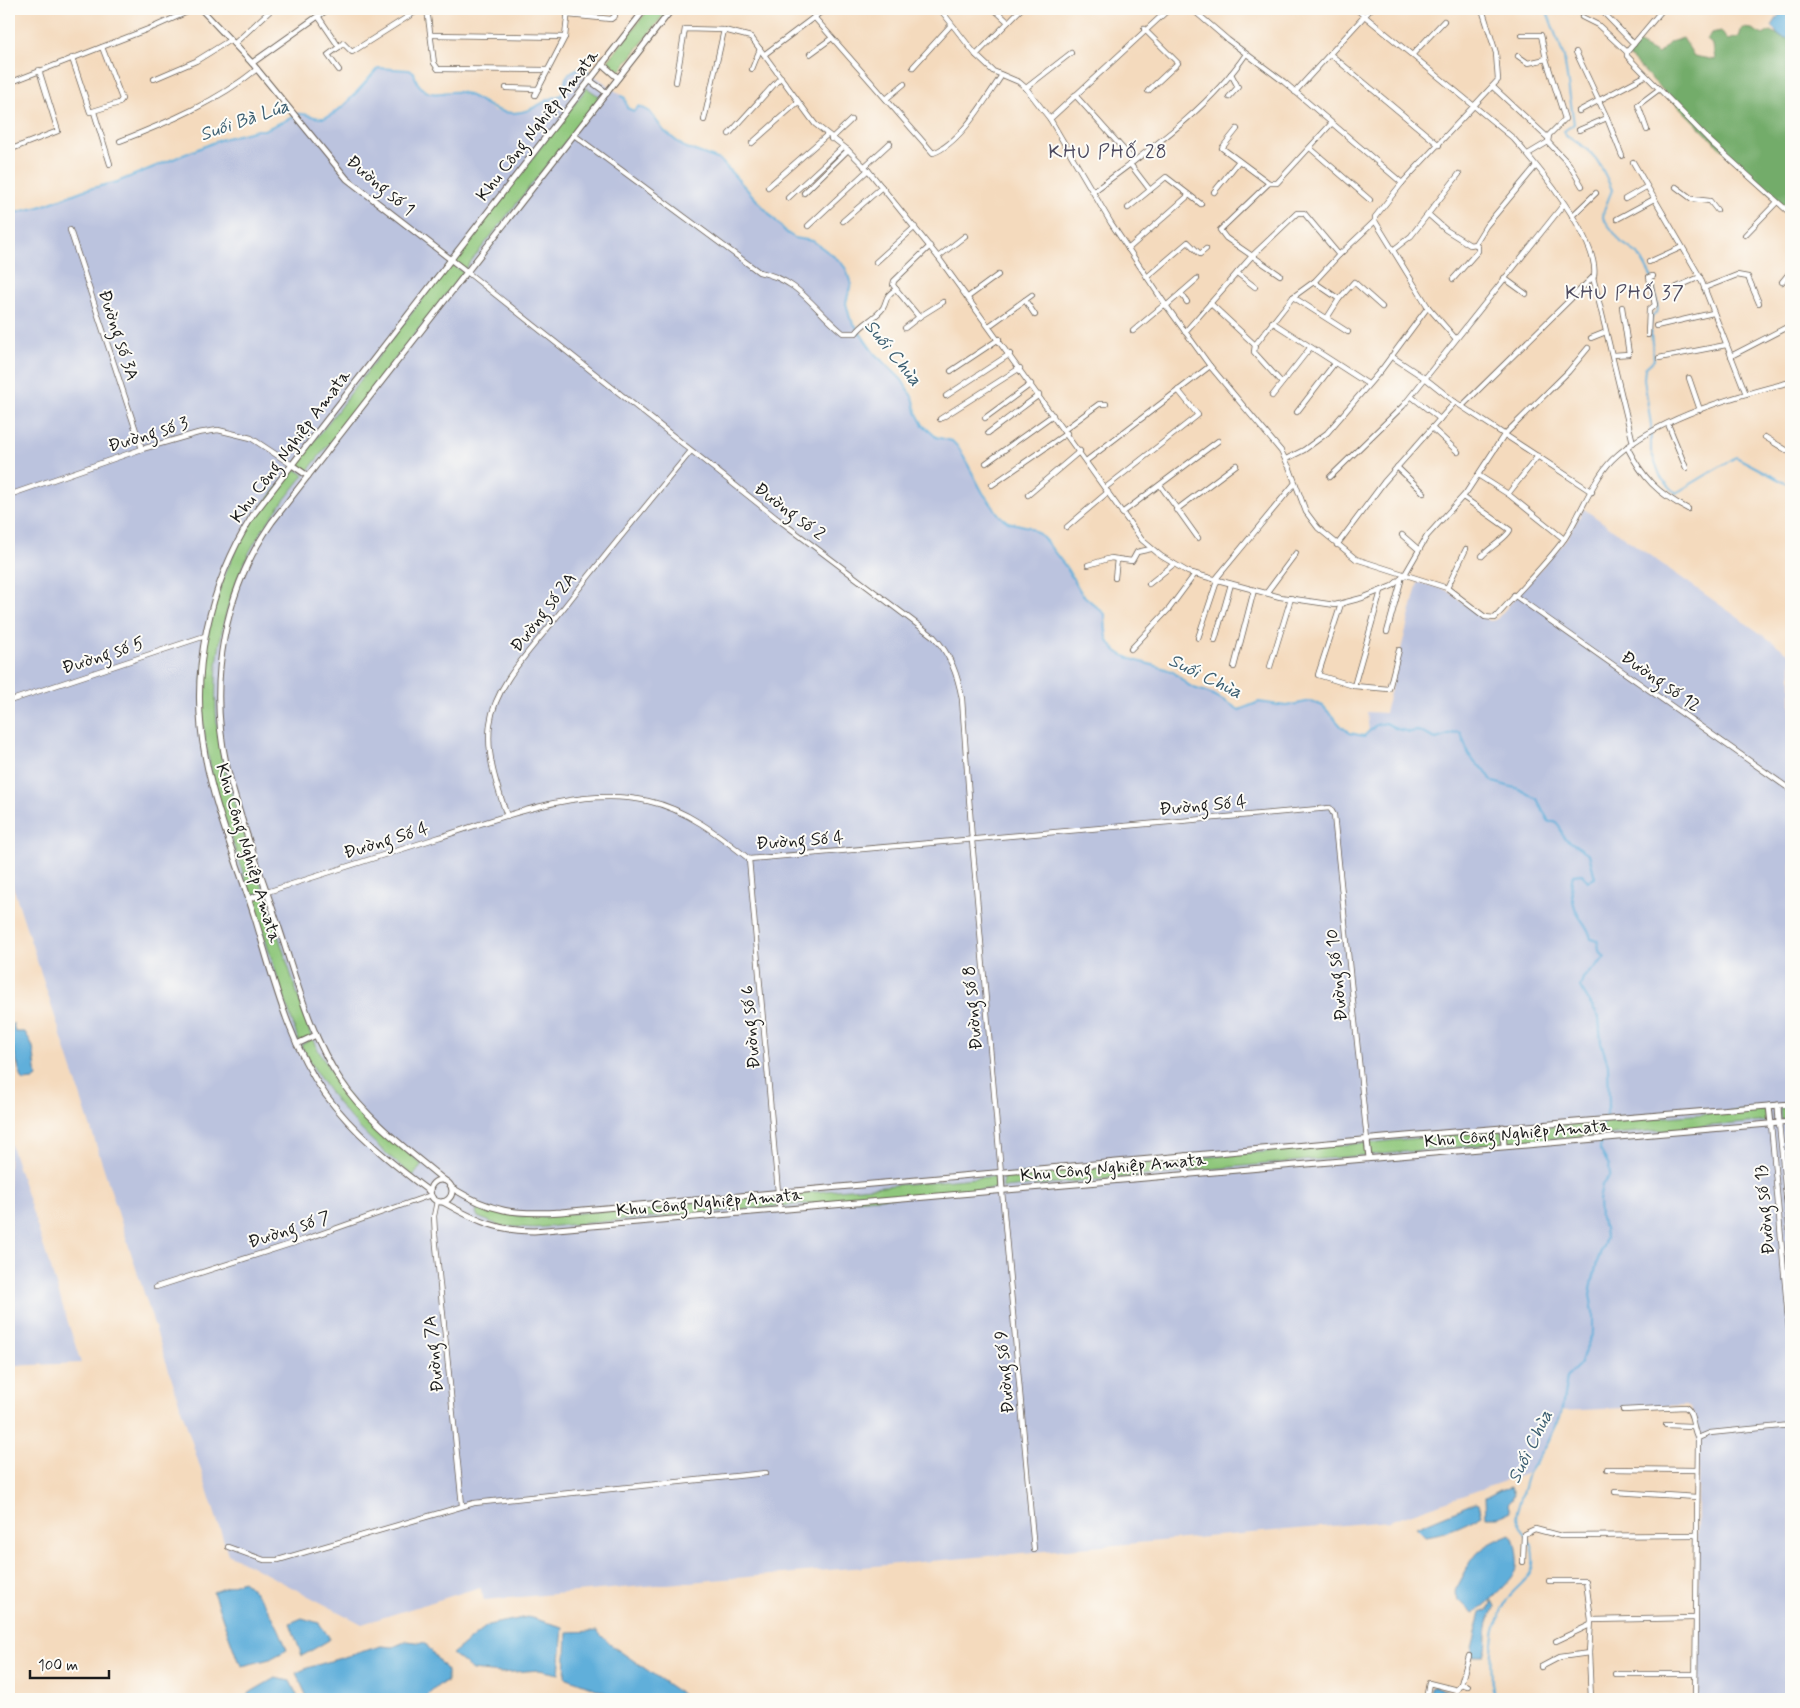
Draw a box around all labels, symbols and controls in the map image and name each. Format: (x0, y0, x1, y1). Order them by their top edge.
street label: Khu Công Nghiệp Amata (471, 45, 606, 208)
water label: Suối Bà Lúa (196, 93, 293, 147)
district label: KHU PHỐ 28 (1048, 139, 1168, 166)
street label: Đường số 1 (340, 150, 420, 223)
district label: KHU PHỐ 37 (1565, 280, 1685, 307)
street label: Đường số 3A (90, 287, 144, 384)
water label: Suối Chùa (858, 314, 927, 392)
street label: Khu Công Nghiệp Amata (225, 365, 358, 529)
street label: Đường số 3 (105, 411, 192, 460)
street label: Đường số 2 (748, 477, 830, 548)
street label: Đường số 2A (505, 568, 584, 659)
street label: Đường số 5 (59, 631, 148, 682)
street label: Đường số 12 (1615, 646, 1705, 720)
water label: Suối Chùa (1164, 648, 1246, 705)
street label: Khu Công Nghiệp Amata (207, 761, 287, 947)
street label: Đường Số 4 (1158, 790, 1248, 824)
street label: Đường Số 4 (341, 817, 432, 867)
street label: Đường Số 4 (755, 826, 845, 858)
street label: Đường số 10 (1320, 927, 1356, 1022)
street label: Đường số 8 (957, 965, 991, 1051)
street label: Đường số 6 (735, 984, 769, 1070)
street label: Khu Công Nghiệp Amata (1423, 1114, 1611, 1156)
street label: Khu Công Nghiệp Amata (1019, 1148, 1207, 1190)
street label: Đường số 13 (1749, 1163, 1783, 1256)
street label: Khu Công Nghiệp Amata (615, 1183, 803, 1225)
street label: Đường số 7 (245, 1205, 334, 1256)
street label: Đường 7A (418, 1314, 452, 1394)
street label: Đường số 9 (989, 1329, 1023, 1414)
water label: Suối Chùa (1502, 1406, 1559, 1488)
scale bar (30, 1648, 109, 1680)
text: 100 m (38, 1656, 78, 1676)

